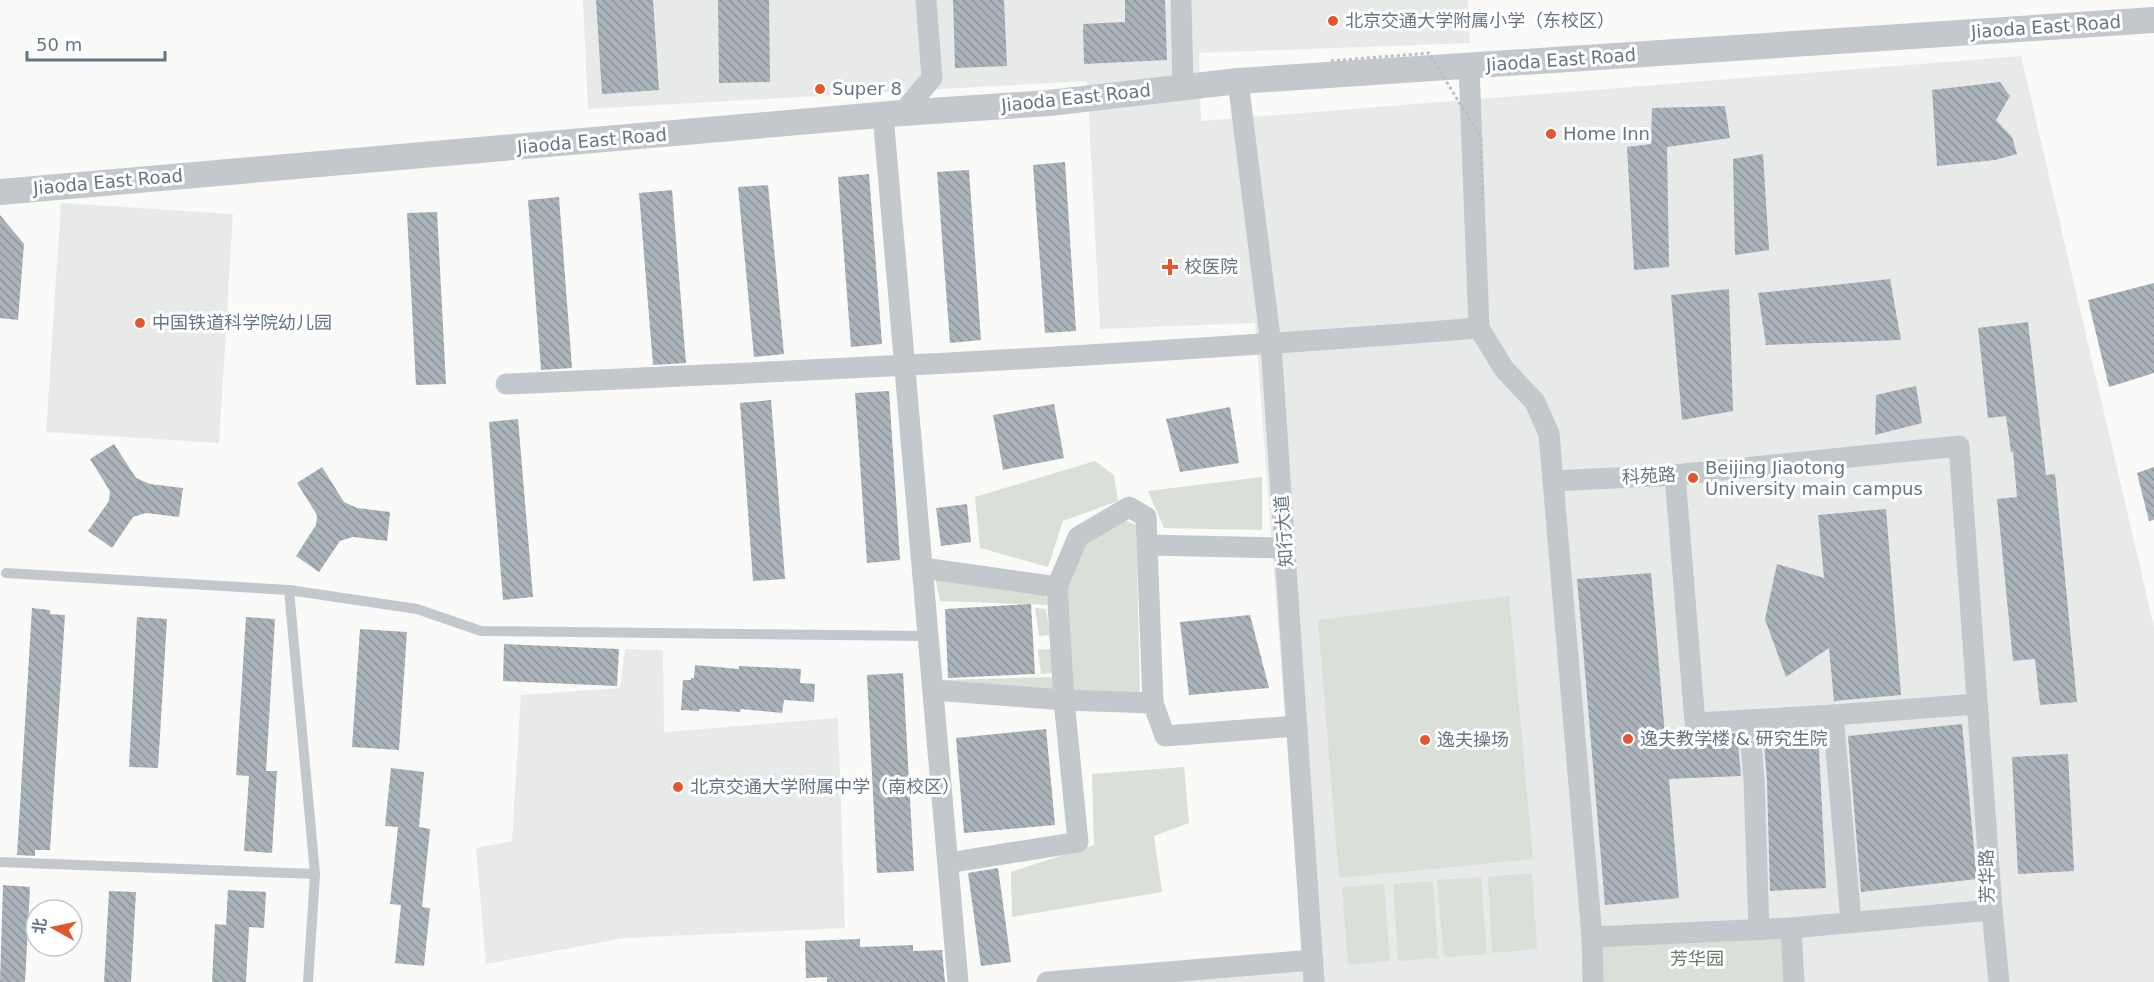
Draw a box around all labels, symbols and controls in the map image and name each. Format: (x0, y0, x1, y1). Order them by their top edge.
place label: 北京交通大学附属小学（东校区） (1345, 10, 1615, 31)
street label: Jiaoda East Road (1969, 11, 2122, 42)
marker: 北京交通大学附属小学（东校区） (1326, 14, 1340, 28)
scale bar (27, 24, 165, 62)
text: 50 m (36, 34, 82, 55)
street label: Jiaoda East Road (1484, 44, 1637, 75)
place label: Super 8 (832, 78, 902, 99)
street label: Jiaoda East Road (999, 79, 1152, 116)
marker: Super 8 (813, 82, 827, 96)
street label: Jiaoda East Road (515, 123, 668, 158)
place label: Home Inn (1563, 123, 1650, 144)
marker: Home Inn (1544, 127, 1558, 141)
street label: Jiaoda East Road (31, 164, 184, 199)
place label: 校医院 (1184, 256, 1238, 277)
marker: 校医院 (1161, 258, 1179, 276)
place label: 中国铁道科学院幼儿园 (152, 312, 332, 333)
marker: 中国铁道科学院幼儿园 (133, 316, 147, 330)
place label: Beijing Jiaotong University main campus (1705, 457, 1923, 499)
street label: 科苑路 (1621, 464, 1676, 487)
marker: Beijing Jiaotong University main campus (1686, 471, 1700, 485)
street label: 知行大道 (1271, 494, 1296, 568)
place label: 逸夫教学楼 & 研究生院 (1640, 728, 1827, 749)
place label: 逸夫操场 (1437, 729, 1509, 750)
marker: 逸夫教学楼 & 研究生院 (1621, 732, 1635, 746)
marker: 逸夫操场 (1418, 733, 1432, 747)
place label: 北京交通大学附属中学（南校区） (690, 776, 960, 797)
marker: 北京交通大学附属中学（南校区） (671, 780, 685, 794)
street label: 芳华路 (1976, 849, 1997, 903)
north arrow (24, 898, 84, 958)
text: 北 (29, 917, 50, 935)
park label: 芳华园 (1670, 948, 1724, 969)

